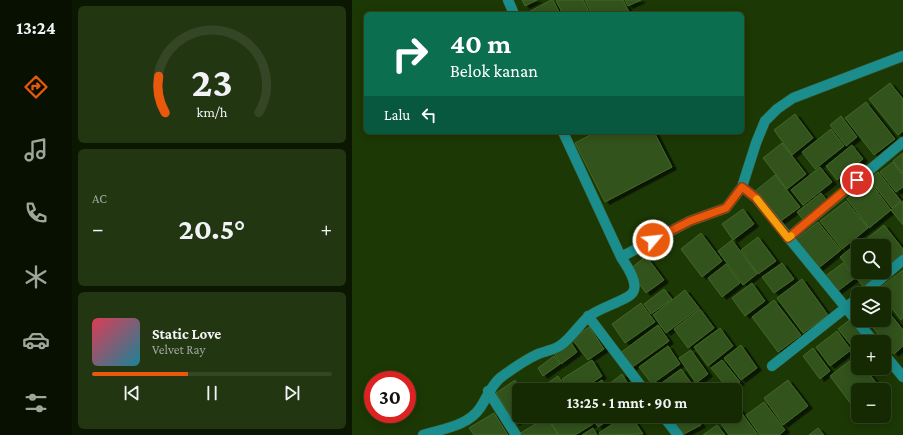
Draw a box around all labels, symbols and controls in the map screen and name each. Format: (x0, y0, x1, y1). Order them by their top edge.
text: 13:24 (16, 18, 56, 38)
icon: right (384, 28, 436, 80)
text: 40 m (450, 28, 511, 59)
text: 23 (191, 58, 233, 104)
text: Belok kanan (450, 61, 538, 81)
icon: directions (22, 73, 50, 101)
text: km/h (197, 103, 228, 119)
icon: left (418, 104, 440, 126)
text: Lalu (384, 107, 410, 123)
icon: music (22, 136, 50, 164)
pin (840, 163, 874, 197)
icon: arrive (846, 169, 868, 191)
text: AC (92, 191, 107, 206)
icon: phone (22, 199, 50, 227)
text: 20.5° (179, 212, 245, 245)
text: − (92, 216, 104, 241)
text: + (320, 216, 332, 241)
position arrow (632, 219, 674, 261)
map controls (851, 239, 891, 423)
button: search (851, 239, 891, 279)
icon: climate (22, 263, 50, 291)
button: layers (851, 287, 891, 327)
icon: car (22, 326, 50, 354)
text: Static Love (152, 326, 221, 342)
button: + (851, 335, 891, 375)
text: Velvet Ray (152, 342, 205, 357)
speed limit sign: 30 (364, 371, 416, 423)
icon: previous (121, 382, 143, 404)
icon: pause (201, 382, 223, 404)
icon: next (281, 382, 303, 404)
button: − (851, 383, 891, 423)
icon: filters (22, 389, 50, 417)
text: 13:25 · 1 mnt · 90 m (567, 395, 687, 411)

